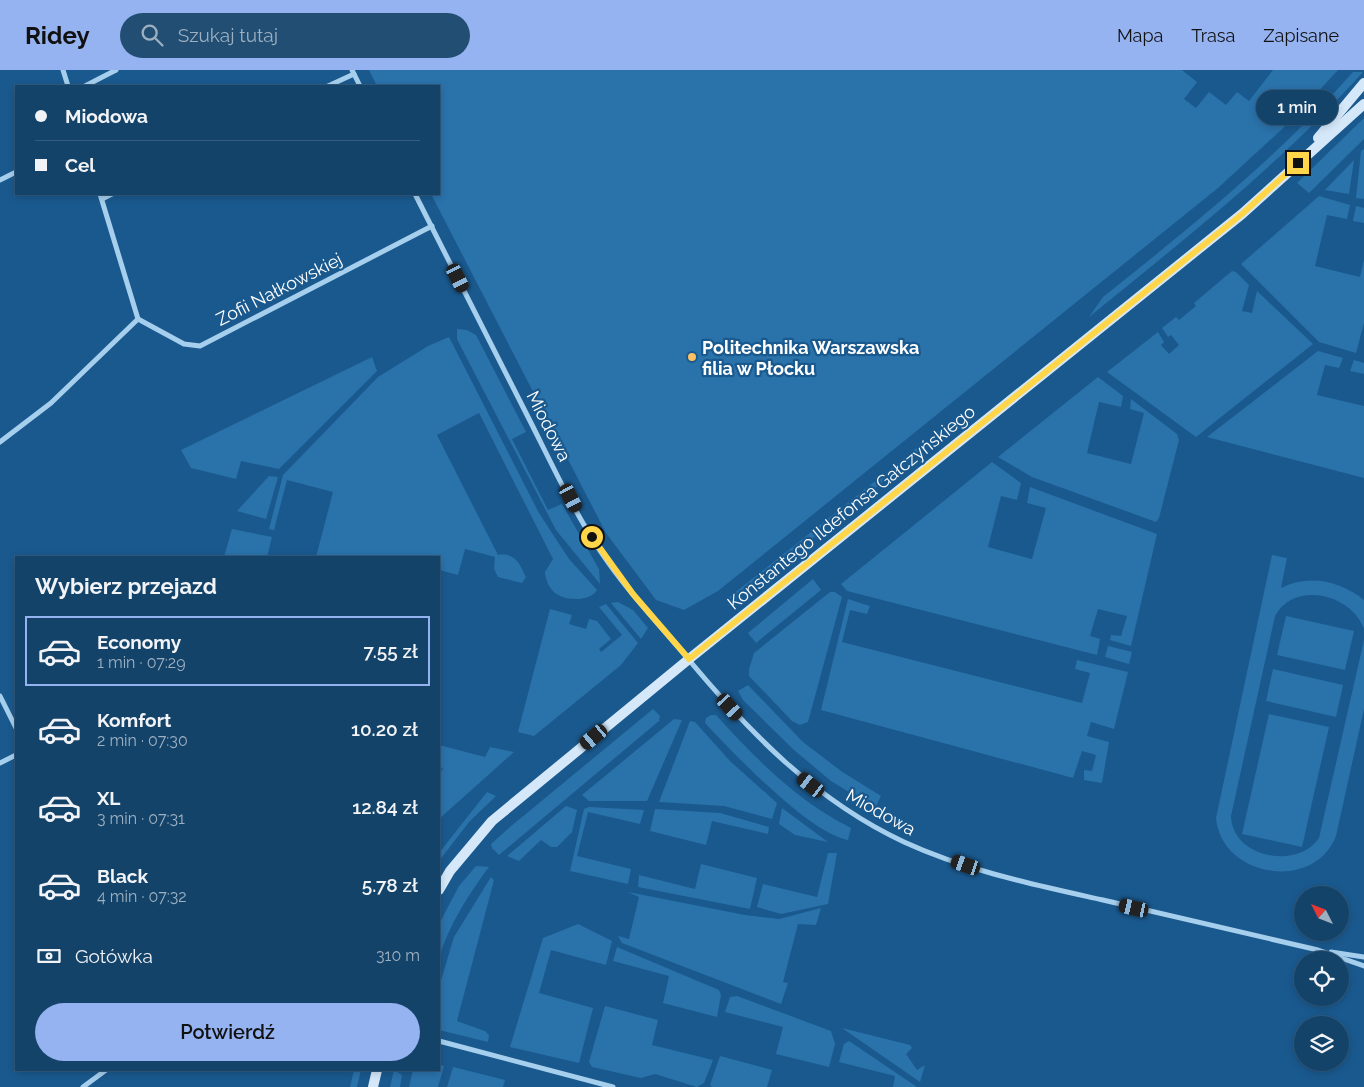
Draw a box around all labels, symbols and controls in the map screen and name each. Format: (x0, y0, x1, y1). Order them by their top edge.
search box (120, 13, 470, 58)
text: Ridey (25, 21, 90, 50)
icon: search (138, 21, 166, 49)
text: Szukaj tutaj (178, 24, 278, 46)
text: Mapa (1117, 25, 1163, 46)
text: Trasa (1191, 25, 1235, 46)
text: Zapisane (1263, 25, 1339, 46)
callout: 1 min (1257, 91, 1339, 126)
text: 1 min (1277, 98, 1317, 117)
text: Miodowa (65, 105, 148, 127)
route end (1287, 152, 1309, 174)
text: Cel (65, 154, 95, 176)
street label: Zofii Nałkowskiej (212, 248, 346, 330)
car (444, 261, 471, 295)
place label: Politechnika Warszawska filia w Płocku (702, 337, 919, 379)
marker: Politechnika Warszawska filia w Płocku (686, 351, 698, 363)
street label: Miodowa (522, 387, 576, 465)
street label: Konstantego Ildefonsa Gałczyńskiego (723, 400, 979, 613)
car (557, 481, 584, 515)
route start (581, 526, 603, 548)
text: Wybierz przejazd (35, 573, 217, 599)
icon: car (37, 629, 82, 674)
text: Economy (97, 631, 181, 653)
text: 7.55 zł (363, 640, 418, 662)
text: 1 min · 07:29 (97, 653, 186, 672)
car (714, 691, 745, 723)
icon: car (37, 707, 82, 752)
text: Komfort (97, 709, 171, 731)
text: 10.20 zł (351, 718, 418, 740)
car (577, 722, 610, 752)
text: 2 min · 07:30 (97, 731, 188, 750)
car (794, 770, 827, 800)
street label: Miodowa (843, 784, 919, 840)
icon: car (37, 785, 82, 830)
text: XL (97, 787, 120, 809)
text: 12.84 zł (352, 796, 418, 818)
text: 3 min · 07:31 (97, 809, 185, 828)
car (949, 853, 982, 877)
icon: car (37, 863, 82, 908)
text: Black (97, 865, 148, 887)
text: 5.78 zł (362, 874, 418, 896)
north arrow (1294, 886, 1349, 941)
map controls (1294, 886, 1349, 1071)
text: 4 min · 07:32 (97, 887, 187, 906)
car (1117, 897, 1150, 919)
icon: cash (35, 942, 63, 970)
text: Gotówka (75, 945, 153, 967)
text: 310 m (376, 946, 420, 965)
button: locate (1294, 951, 1349, 1006)
button: Potwierdź (35, 1003, 420, 1061)
button: layers (1294, 1016, 1349, 1071)

